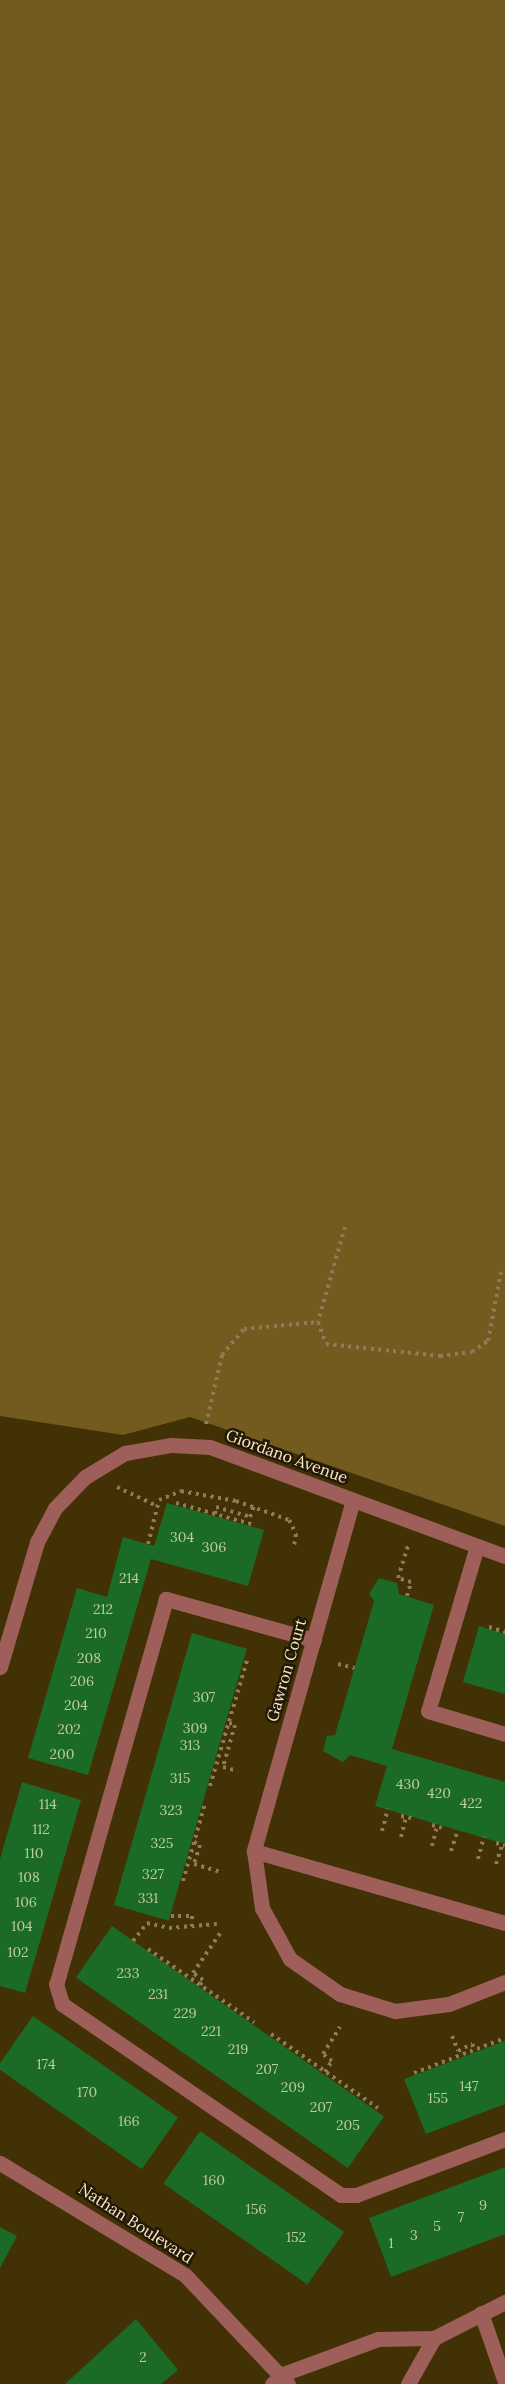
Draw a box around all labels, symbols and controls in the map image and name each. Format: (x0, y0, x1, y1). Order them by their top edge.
street label: Giordano Avenue (223, 1425, 351, 1487)
house number: 304 (170, 1529, 194, 1545)
house number: 306 (202, 1539, 226, 1555)
house number: 214 (119, 1570, 139, 1586)
house number: 212 (93, 1601, 113, 1617)
street label: Gawron Court (262, 1616, 310, 1724)
house number: 210 (85, 1625, 107, 1641)
house number: 208 (77, 1650, 101, 1666)
house number: 206 (70, 1673, 94, 1689)
house number: 307 (193, 1689, 215, 1705)
house number: 204 (64, 1697, 88, 1713)
house number: 309 (183, 1720, 207, 1736)
house number: 202 (57, 1721, 81, 1737)
house number: 313 (180, 1737, 200, 1753)
house number: 200 (50, 1746, 74, 1762)
house number: 315 (170, 1770, 190, 1786)
house number: 430 (396, 1776, 420, 1792)
house number: 420 (427, 1785, 451, 1801)
house number: 422 (460, 1795, 482, 1811)
house number: 114 (39, 1796, 57, 1812)
house number: 323 (160, 1802, 182, 1818)
house number: 112 (32, 1821, 50, 1837)
house number: 325 (151, 1835, 173, 1851)
house number: 110 (25, 1845, 43, 1861)
house number: 327 (142, 1866, 164, 1882)
house number: 108 (18, 1869, 40, 1885)
house number: 331 (138, 1890, 158, 1906)
house number: 106 (15, 1894, 37, 1910)
house number: 104 (11, 1918, 33, 1934)
house number: 102 (7, 1944, 29, 1960)
house number: 233 (117, 1965, 139, 1981)
house number: 231 (148, 1986, 168, 2002)
house number: 229 (173, 2005, 197, 2021)
house number: 221 (201, 2023, 221, 2039)
house number: 219 (228, 2041, 248, 2057)
house number: 174 (37, 2056, 55, 2072)
house number: 207 (256, 2061, 278, 2077)
house number: 147 (459, 2078, 479, 2094)
house number: 209 (281, 2079, 305, 2095)
house number: 170 (77, 2084, 97, 2100)
house number: 155 (428, 2090, 448, 2106)
house number: 207 (310, 2099, 332, 2115)
house number: 166 (118, 2113, 140, 2129)
house number: 205 (336, 2117, 360, 2133)
house number: 160 (203, 2172, 225, 2188)
street label: Nathan Boulevard (75, 2179, 197, 2267)
house number: 9 (479, 2197, 487, 2213)
house number: 156 (246, 2201, 266, 2217)
house number: 7 (458, 2209, 464, 2225)
house number: 5 (433, 2218, 441, 2234)
house number: 3 (410, 2227, 418, 2243)
house number: 152 (286, 2229, 306, 2245)
house number: 1 (388, 2235, 394, 2251)
house number: 2 (139, 2349, 147, 2365)

